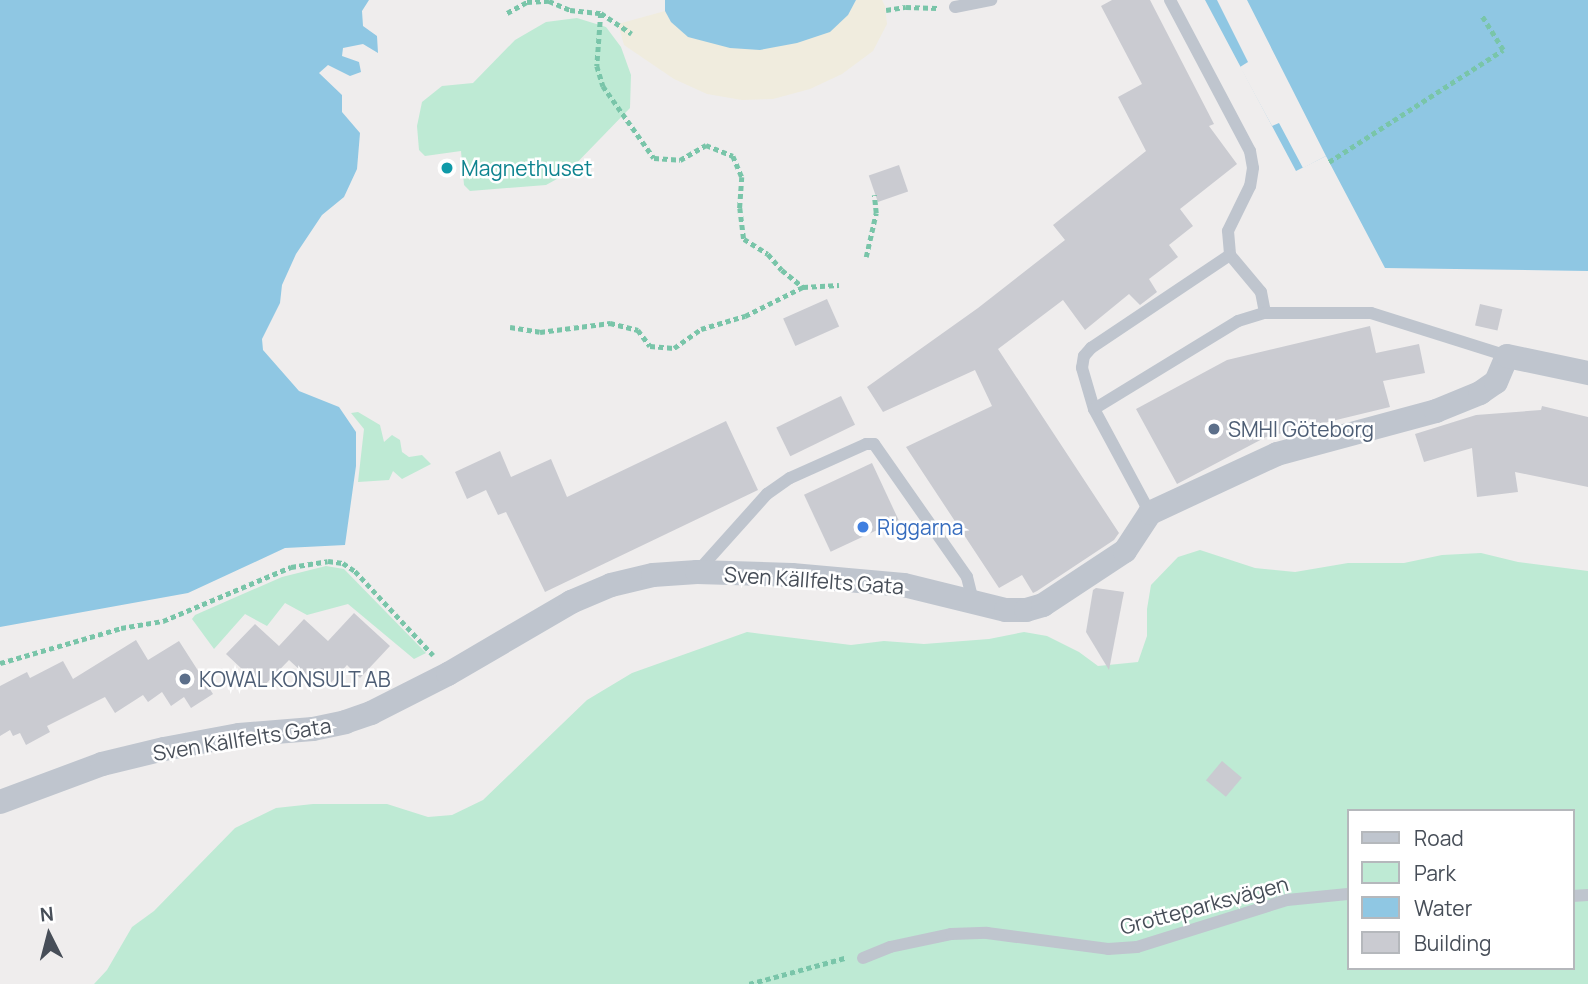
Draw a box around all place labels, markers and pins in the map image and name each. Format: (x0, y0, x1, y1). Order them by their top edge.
place label: Magnethuset (461, 155, 592, 181)
marker: Magnethuset (439, 160, 455, 176)
place label: SMHI Göteborg (1228, 416, 1374, 442)
marker: SMHI Göteborg (1206, 421, 1222, 437)
place label: Riggarna (877, 514, 963, 540)
marker: Riggarna (855, 519, 871, 535)
place label: KOWAL KONSULT AB (199, 666, 392, 692)
marker: KOWAL KONSULT AB (177, 671, 193, 687)

